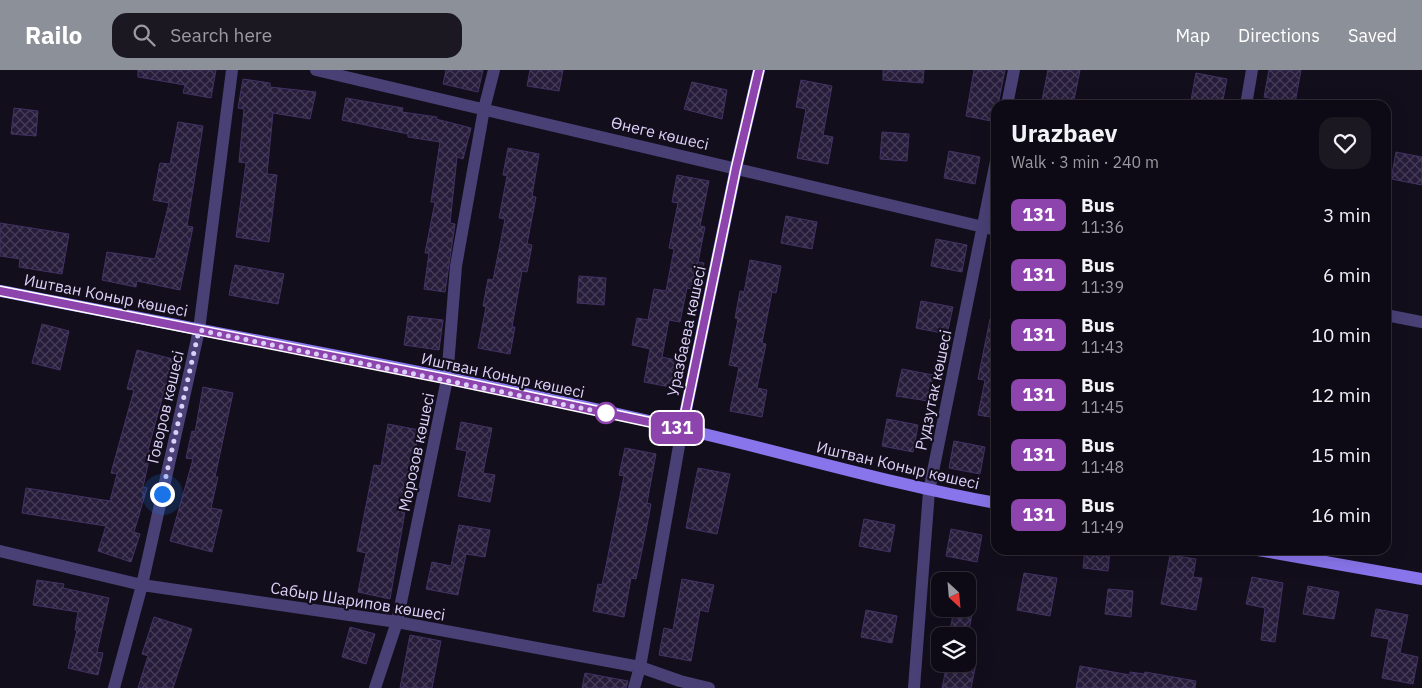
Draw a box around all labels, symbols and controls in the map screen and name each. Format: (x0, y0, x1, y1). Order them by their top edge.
search box (112, 13, 462, 58)
text: Railo (25, 19, 82, 51)
icon: search (130, 21, 158, 49)
text: Search here (170, 23, 272, 47)
text: Map (1175, 24, 1210, 47)
text: Directions (1238, 24, 1320, 47)
text: Saved (1348, 24, 1397, 47)
street label: Өнеге көшесі (609, 112, 711, 154)
text: Urazbaev (1011, 117, 1118, 149)
button: heart (1319, 117, 1371, 169)
text: Walk · 3 min · 240 m (1011, 152, 1159, 172)
text: Bus (1081, 193, 1115, 217)
text: 131 (1022, 203, 1055, 226)
text: 3 min (1323, 203, 1371, 227)
text: 11:36 (1081, 217, 1124, 237)
text: Bus (1081, 253, 1115, 277)
text: 131 (1022, 263, 1055, 286)
text: 6 min (1323, 263, 1371, 287)
street label: Уразбаева көшесі (662, 264, 710, 398)
street label: Иштван Коныр көшесі (22, 269, 190, 321)
text: 11:39 (1081, 277, 1124, 297)
text: Bus (1081, 313, 1115, 337)
text: 131 (1022, 323, 1055, 346)
text: 10 min (1312, 323, 1371, 347)
street label: Рудзутак көшесі (910, 328, 956, 452)
text: 11:43 (1081, 337, 1124, 357)
street label: Иштван Коныр көшесі (419, 348, 587, 402)
street label: Говоров көшесі (142, 349, 188, 465)
text: Bus (1081, 373, 1115, 397)
text: 131 (1022, 383, 1055, 406)
text: 12 min (1312, 383, 1371, 407)
street label: Морозов көшесі (394, 391, 438, 513)
text: 11:45 (1081, 397, 1124, 417)
unlabelled marker (595, 402, 617, 424)
line badge: 131 (648, 412, 706, 444)
text: 131 (661, 416, 693, 439)
text: Bus (1081, 433, 1115, 457)
street label: Иштван Коныр көшесі (815, 437, 981, 493)
text: 131 (1022, 443, 1055, 466)
text: 15 min (1312, 443, 1371, 467)
text: 11:48 (1081, 457, 1124, 477)
your location (150, 482, 175, 507)
text: Bus (1081, 493, 1115, 517)
text: 131 (1022, 503, 1055, 526)
text: 16 min (1312, 503, 1371, 527)
text: 11:49 (1081, 517, 1124, 537)
north arrow (931, 572, 976, 618)
map controls (931, 572, 976, 672)
street label: Сабыр Шарипов көшесі (269, 577, 447, 625)
button: layers (931, 627, 976, 672)

